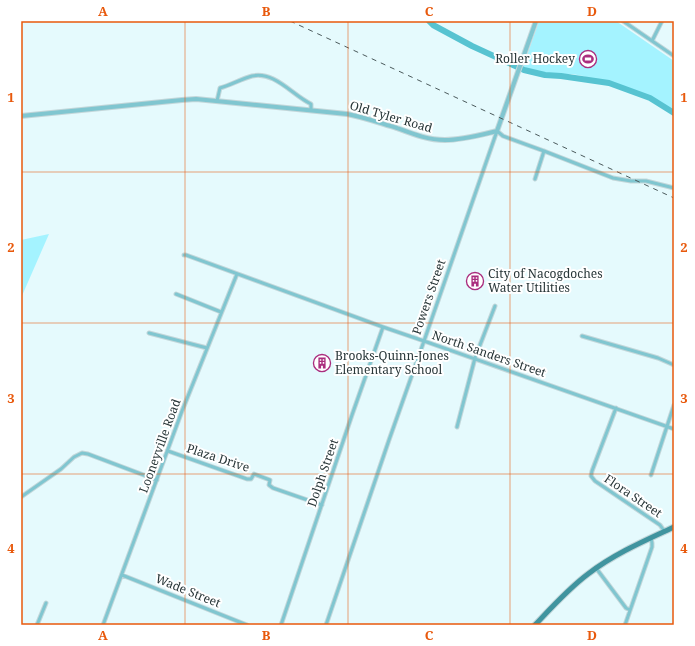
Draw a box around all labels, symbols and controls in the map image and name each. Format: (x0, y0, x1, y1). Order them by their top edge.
text: A (98, 2, 108, 20)
text: B (262, 2, 271, 20)
text: C (425, 2, 434, 20)
text: D (587, 2, 597, 20)
sports icon: Roller Hockey (578, 49, 598, 69)
place label: Roller Hockey (495, 50, 575, 67)
text: 1 (7, 88, 15, 106)
text: 1 (680, 88, 688, 106)
street label: Old Tyler Road (348, 97, 435, 137)
text: 2 (7, 238, 15, 256)
text: 2 (680, 238, 688, 256)
street label: Powers Street (408, 257, 449, 337)
place label: City of Nacogdoches Water Utilities (488, 265, 603, 296)
building icon: City of Nacogdoches Water Utilities (465, 271, 485, 291)
street label: North Sanders Street (430, 326, 548, 381)
place label: Brooks-Quinn-Jones Elementary School (335, 347, 449, 378)
building icon: Brooks-Quinn-Jones Elementary School (312, 353, 332, 373)
text: 3 (7, 389, 15, 407)
text: 3 (680, 389, 688, 407)
street label: Looneyville Road (135, 396, 185, 495)
street label: Dolph Street (303, 437, 342, 509)
street label: Plaza Drive (184, 439, 252, 476)
street label: Flora Street (601, 470, 666, 521)
text: 4 (7, 539, 15, 557)
text: 4 (680, 539, 688, 557)
street label: Wade Street (153, 570, 223, 611)
text: A (98, 626, 108, 644)
text: B (262, 626, 271, 644)
text: C (425, 626, 434, 644)
text: D (587, 626, 597, 644)

